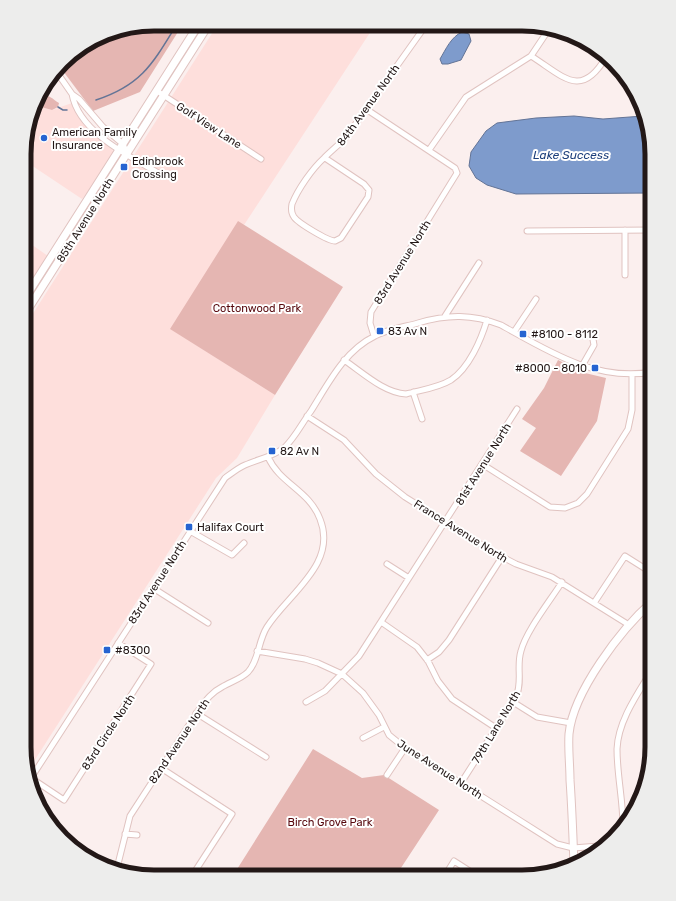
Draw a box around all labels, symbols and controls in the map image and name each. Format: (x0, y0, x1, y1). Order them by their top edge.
street label: 84th Avenue North (334, 62, 402, 149)
street label: Golf View Lane (174, 100, 244, 151)
place label: American Family Insurance (52, 126, 137, 152)
marker: American Family Insurance (39, 133, 49, 143)
water label: Lake Success (533, 148, 609, 162)
place label: Edinbrook Crossing (132, 155, 184, 181)
marker: Edinbrook Crossing (119, 162, 129, 172)
street label: 85th Avenue North (54, 176, 117, 265)
street label: 83rd Avenue North (371, 218, 434, 307)
park label: Cottonwood Park (213, 302, 302, 315)
place label: 83 Av N (388, 325, 427, 338)
marker: 83 Av N (375, 326, 385, 336)
place label: #8100 - 8112 (531, 328, 598, 341)
marker: #8100 - 8112 (518, 329, 528, 339)
place label: #8000 - 8010 (515, 362, 587, 375)
marker: #8000 - 8010 (590, 363, 600, 373)
street label: 81st Avenue North (453, 421, 514, 508)
place label: 82 Av N (280, 445, 319, 458)
marker: 82 Av N (267, 446, 277, 456)
street label: France Avenue North (411, 497, 510, 566)
place label: Halifax Court (197, 521, 265, 534)
marker: Halifax Court (184, 522, 194, 532)
street label: 83rd Avenue North (126, 538, 189, 626)
place label: #8300 (115, 644, 150, 657)
marker: #8300 (102, 645, 112, 655)
street label: 79th Lane North (470, 688, 523, 766)
street label: 83rd Circle North (79, 692, 138, 773)
street label: 82nd Avenue North (146, 696, 213, 786)
street label: June Avenue North (395, 737, 485, 802)
park label: Birch Grove Park (288, 816, 373, 829)

